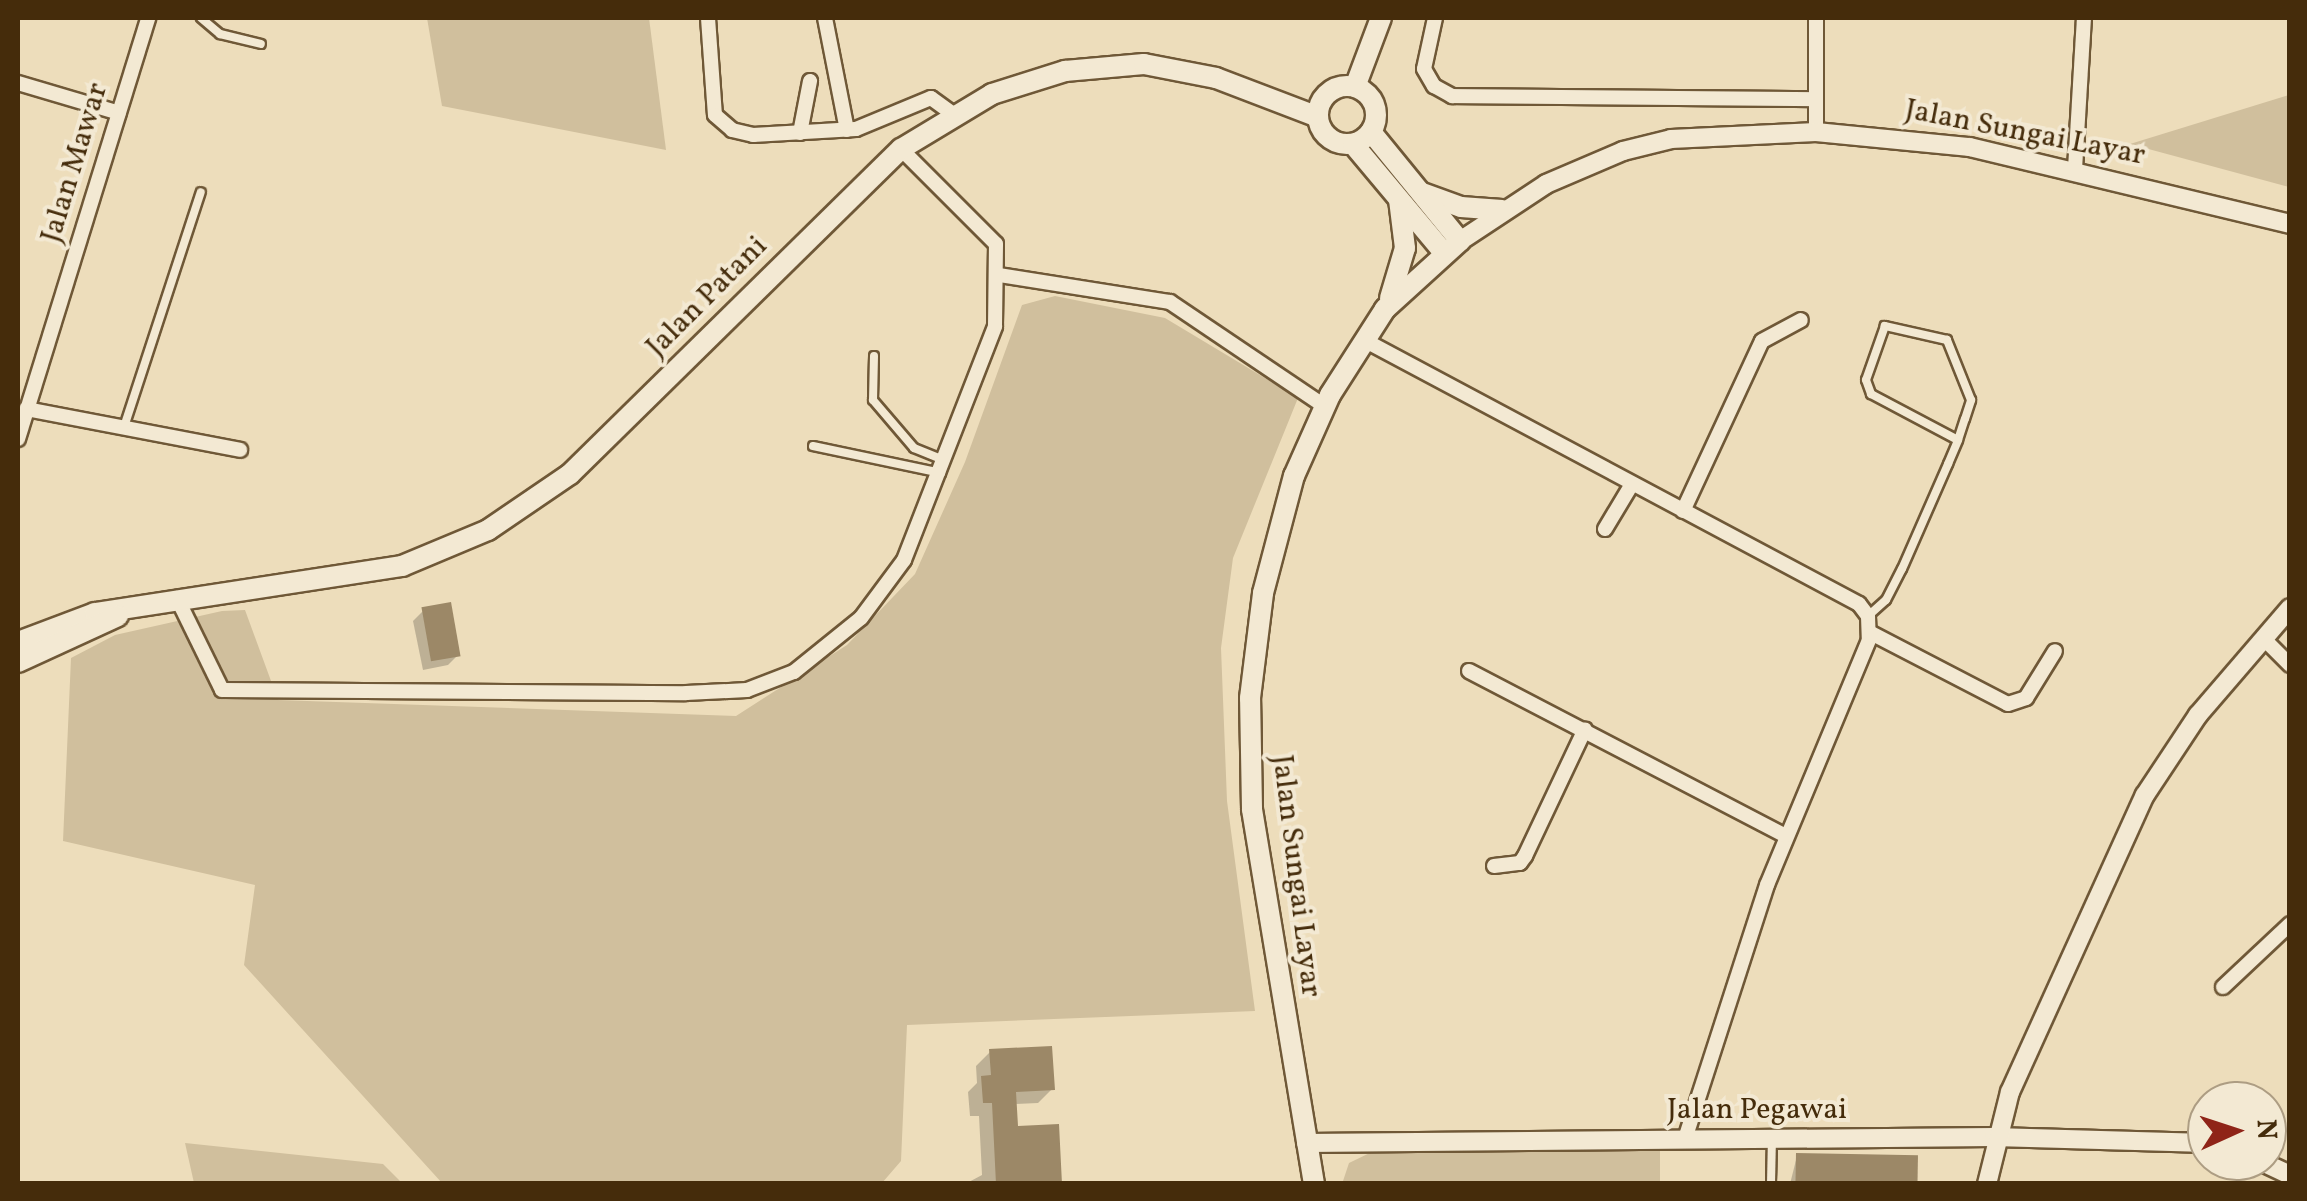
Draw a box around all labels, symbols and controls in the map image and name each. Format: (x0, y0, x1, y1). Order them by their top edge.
street label: Jalan Mawar (34, 79, 116, 247)
street label: Jalan Sungai Layar (1902, 92, 2148, 174)
street label: Jalan Patani (639, 229, 775, 365)
street label: Jalan Sungai Layar (1263, 753, 1329, 999)
north arrow (2187, 1081, 2287, 1181)
street label: Jalan Pegawai (1667, 1092, 1847, 1128)
text: N (2245, 1118, 2285, 1141)

